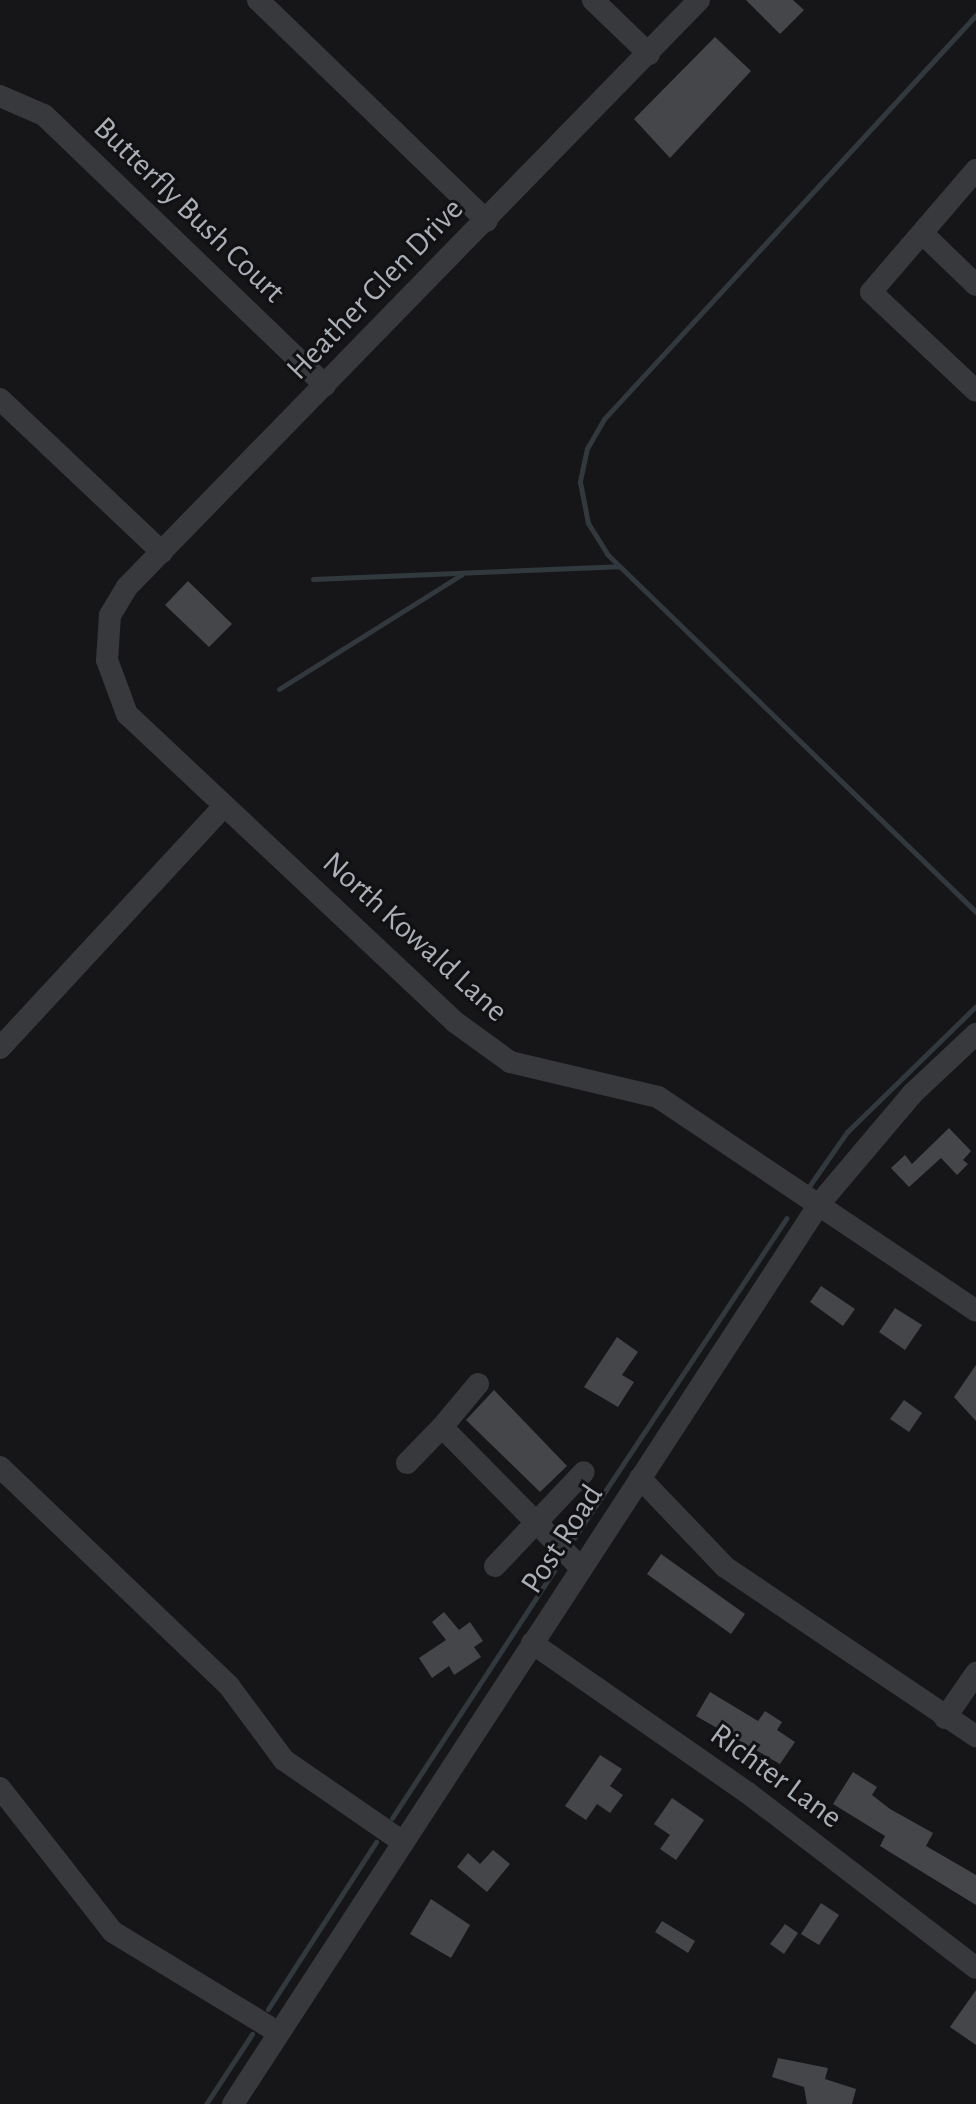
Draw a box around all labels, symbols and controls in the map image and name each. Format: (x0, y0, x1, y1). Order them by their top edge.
street label: Butterfly Bush Court (85, 109, 293, 311)
street label: Heather Glen Drive (279, 190, 471, 388)
street label: North Kowald Lane (315, 844, 515, 1030)
street label: Post Road (513, 1477, 611, 1601)
street label: Richter Lane (703, 1715, 849, 1837)

